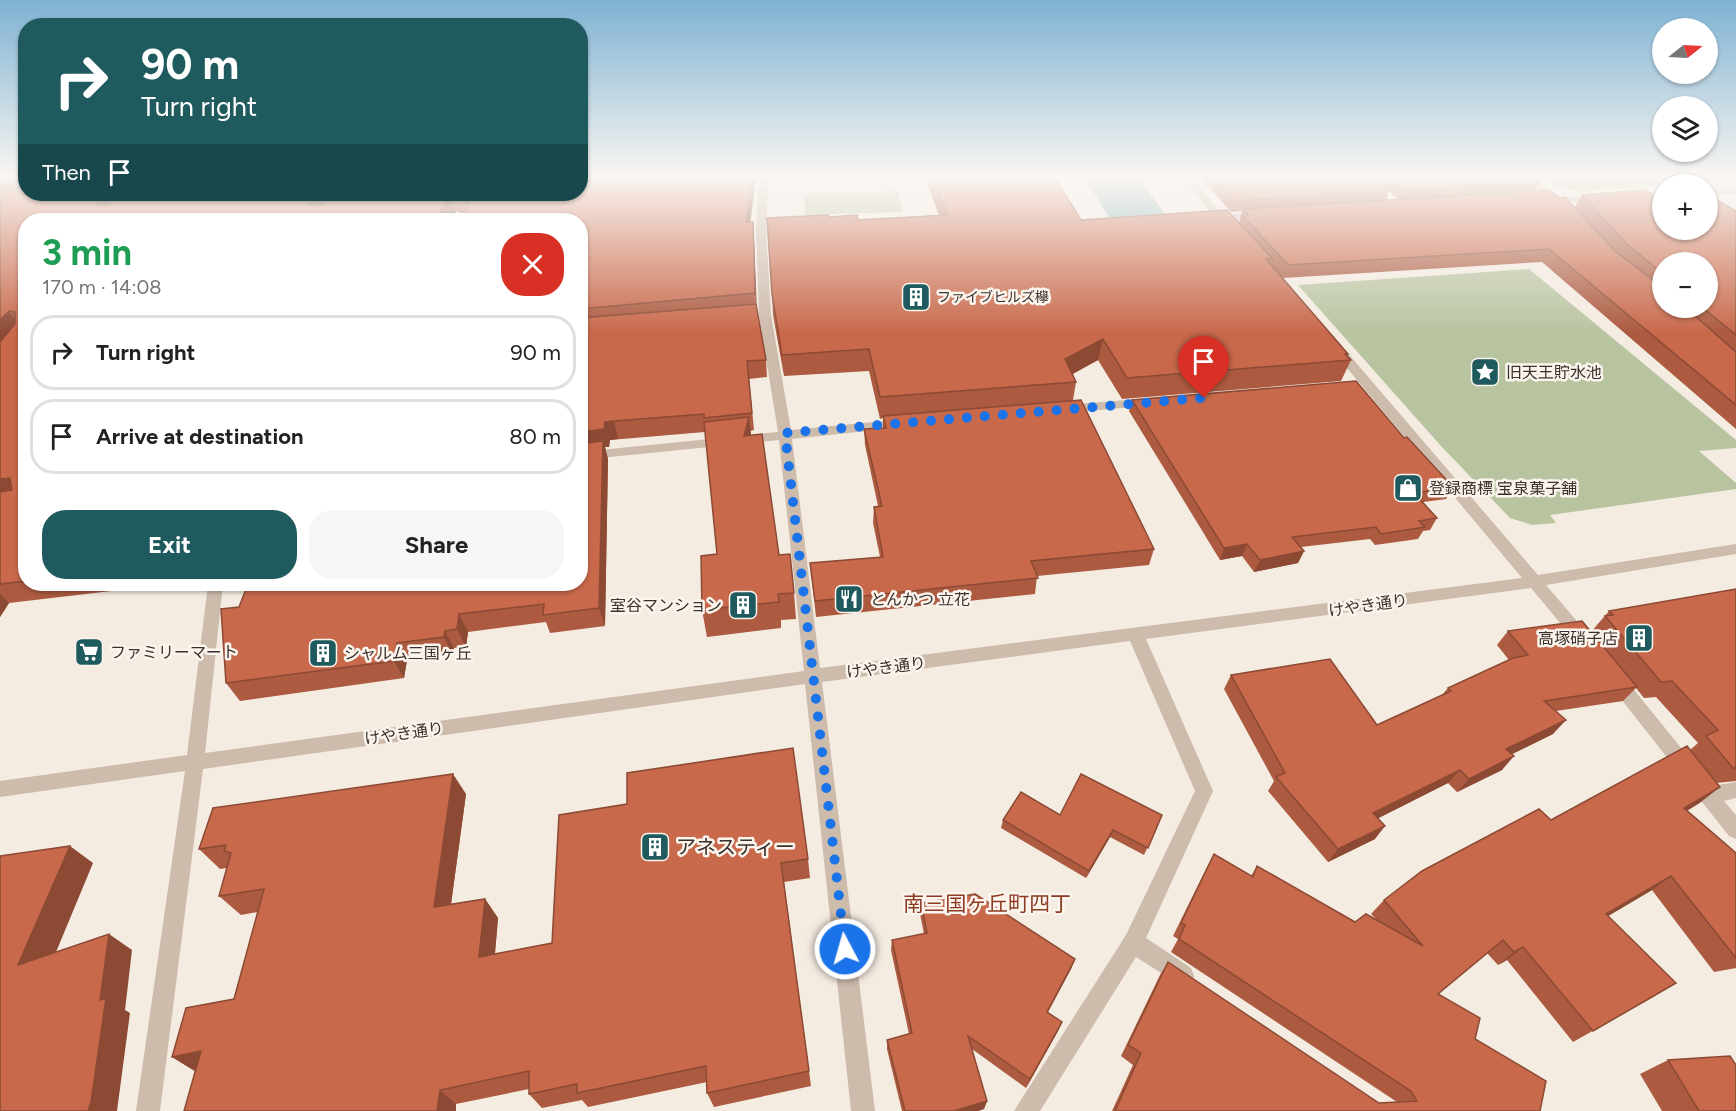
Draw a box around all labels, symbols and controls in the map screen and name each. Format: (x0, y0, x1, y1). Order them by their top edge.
north arrow (1652, 18, 1718, 84)
map controls (1652, 18, 1718, 318)
text: 90 m (141, 39, 239, 90)
icon: right (42, 42, 120, 120)
text: Turn right (141, 90, 257, 123)
button: layers (1652, 96, 1718, 162)
icon: arrive (103, 156, 136, 189)
text: Then (42, 159, 91, 186)
button: + (1652, 174, 1718, 240)
text: 3 min (42, 231, 132, 274)
button: close (501, 233, 564, 296)
button: − (1652, 252, 1718, 318)
text: 170 m · 14:08 (42, 275, 162, 299)
building icon: ファイブヒルズ欅 (900, 281, 932, 313)
place label: ファイブヒルズ欅 (937, 289, 1049, 306)
icon: right (45, 336, 78, 369)
pin (1178, 336, 1229, 398)
text: Turn right (96, 339, 195, 366)
text: 90 m (510, 339, 561, 366)
icon: arrive (1187, 345, 1220, 378)
place icon: 旧天王貯水池 (1469, 356, 1501, 388)
place label: 旧天王貯水池 (1506, 363, 1602, 382)
icon: arrive (45, 420, 78, 453)
text: Arrive at destination (96, 423, 304, 450)
text: 80 m (509, 423, 561, 450)
shop icon: 登録商標 宝泉菓子舗 (1392, 472, 1424, 504)
place label: 登録商標 宝泉菓子舗 (1429, 479, 1577, 498)
button: Exit (42, 510, 297, 579)
button: Share (309, 510, 564, 579)
restaurant icon: とんかつ 立花 (833, 583, 865, 615)
building icon: 室谷マンション (727, 589, 759, 621)
place label: とんかつ 立花 (870, 590, 970, 609)
street label: けやき通り (1327, 591, 1409, 620)
place label: 室谷マンション (610, 596, 722, 615)
building icon: 高塚硝子店 (1623, 622, 1655, 654)
place label: 高塚硝子店 (1538, 629, 1618, 648)
supermarket icon: ファミリーマート (73, 636, 105, 668)
building icon: シャルム三国ヶ丘 (307, 637, 339, 669)
place label: ファミリーマート (110, 643, 238, 662)
place label: シャルム三国ヶ丘 (344, 644, 472, 663)
street label: けやき通り (845, 653, 927, 682)
street label: けやき通り (363, 719, 445, 748)
building icon: アネスティー (639, 831, 671, 863)
place label: アネスティー (676, 835, 795, 859)
district label: 南三国ヶ丘町四丁 (903, 891, 1071, 916)
position arrow (813, 917, 877, 981)

